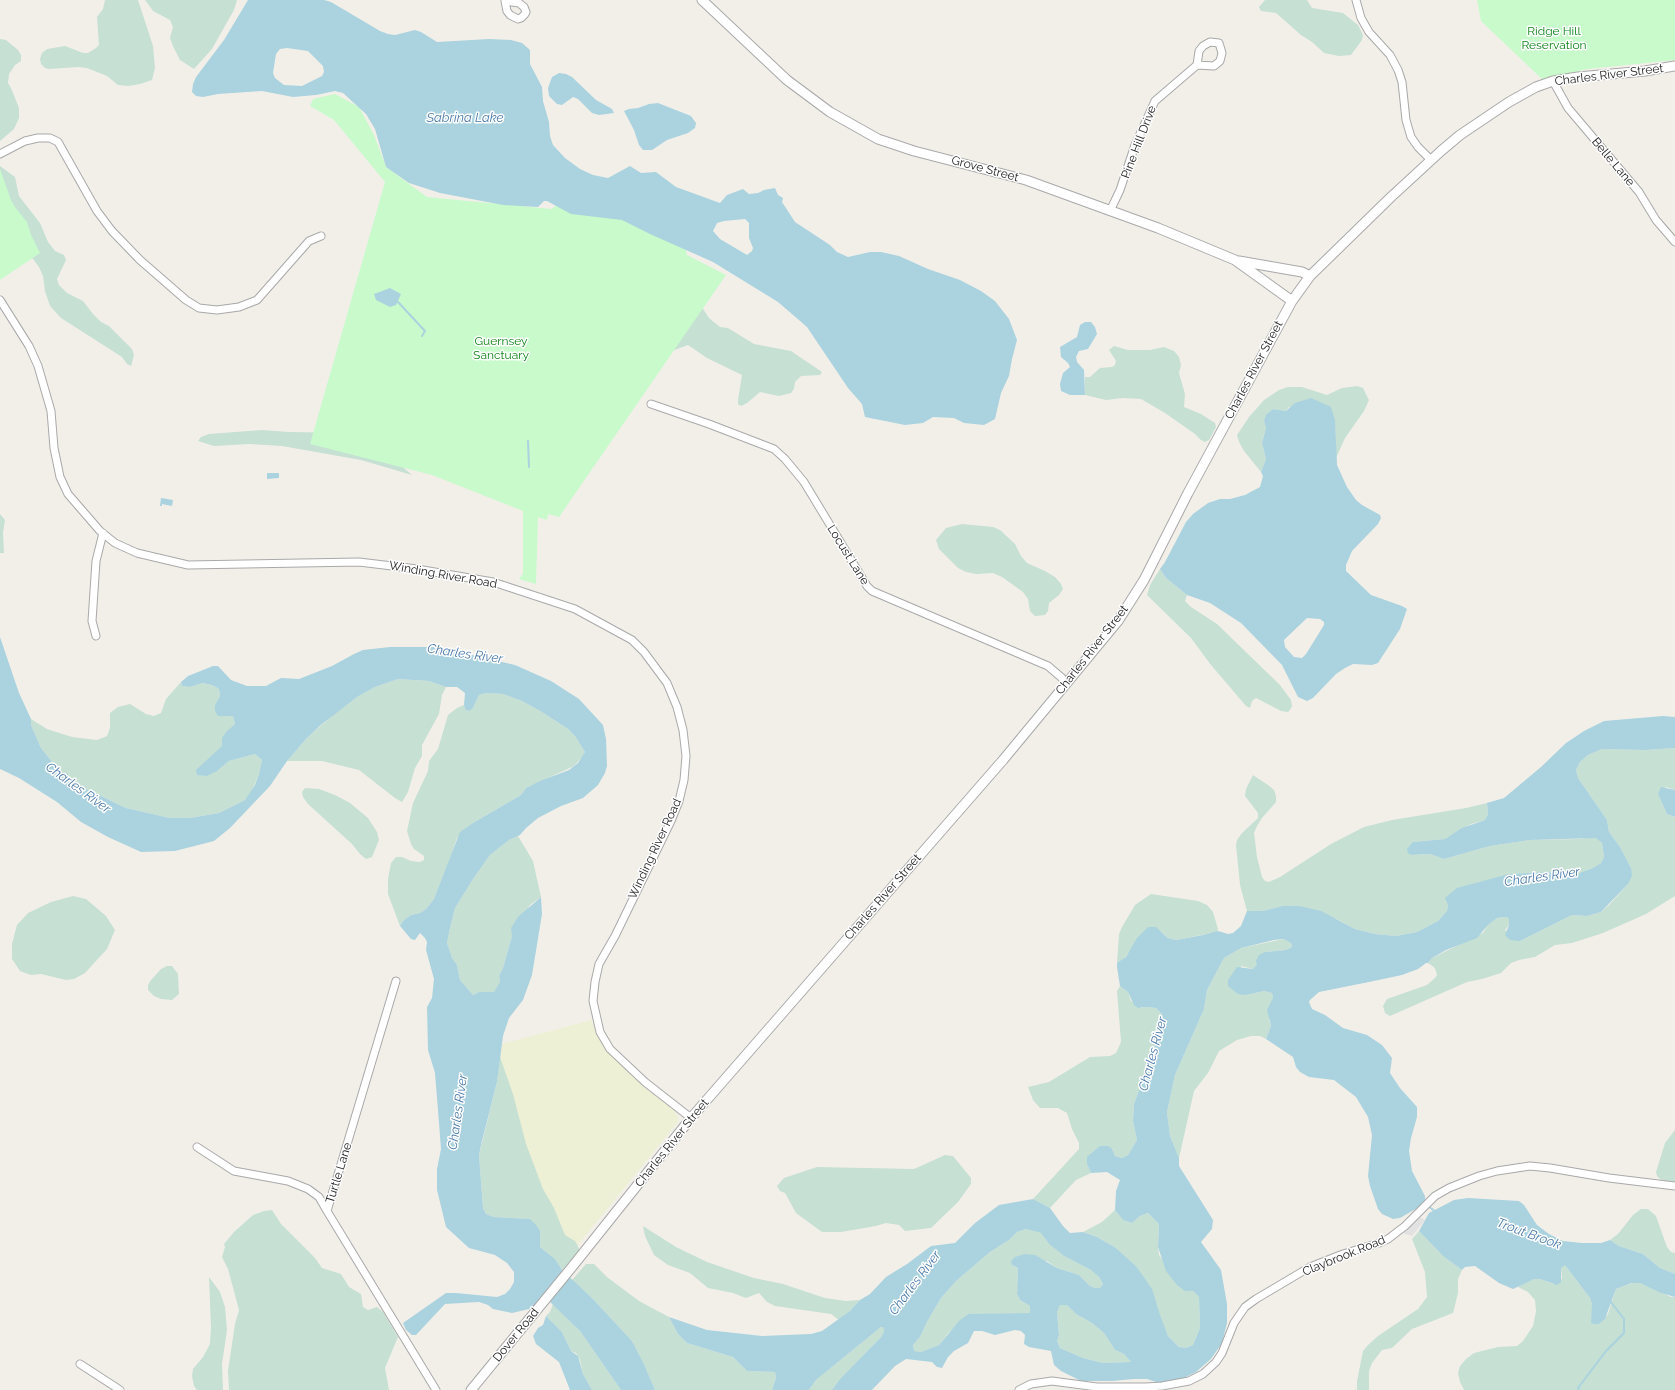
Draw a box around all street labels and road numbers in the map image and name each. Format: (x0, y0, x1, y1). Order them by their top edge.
street label: Charles River Street (1554, 61, 1664, 89)
street label: Pine Hill Drive (1119, 104, 1159, 180)
street label: Belle Lane (1588, 135, 1638, 189)
street label: Grove Street (950, 153, 1020, 185)
street label: Charles River Street (1222, 318, 1286, 422)
street label: Locust Lane (824, 522, 872, 588)
street label: Winding River Road (388, 558, 498, 592)
street label: Charles River Street (1053, 603, 1131, 697)
street label: Winding River Road (625, 796, 685, 902)
street label: Charles River Street (842, 851, 924, 943)
street label: Charles River Street (632, 1096, 712, 1190)
street label: Turtle Lane (323, 1141, 355, 1205)
street label: Claybrook Road (1300, 1233, 1388, 1279)
street label: Dover Road (490, 1305, 542, 1365)

